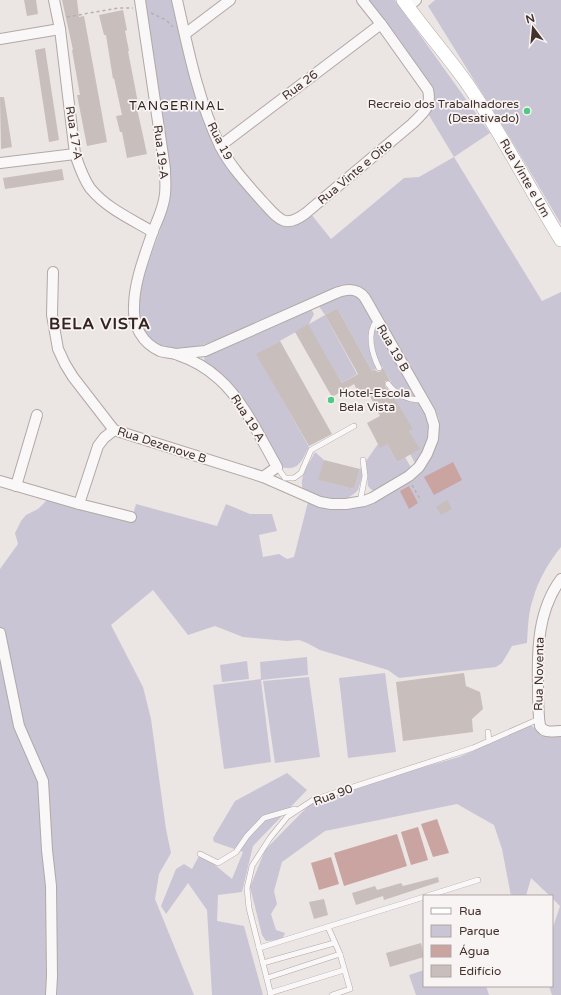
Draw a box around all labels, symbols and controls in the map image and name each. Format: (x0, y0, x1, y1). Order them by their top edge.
north arrow (513, 8, 553, 48)
text: N (524, 11, 536, 26)
street label: Rua 26 (279, 67, 321, 103)
place label: Recreio dos Trabalhadores (Desativado) (368, 97, 519, 125)
district label: TANGERINAL (129, 98, 225, 114)
street label: Rua 17-A (63, 105, 85, 161)
marker: Recreio dos Trabalhadores (Desativado) (522, 106, 532, 116)
street label: Rua 19 (205, 120, 235, 162)
street label: Rua 19-A (151, 124, 171, 180)
street label: Rua Vinte e Um (497, 136, 553, 220)
street label: Rua Vinte e Oito (315, 137, 395, 207)
district label: BELA VISTA (49, 314, 151, 334)
street label: Rua 19 B (374, 322, 412, 374)
place label: Hotel-Escola Bela Vista (339, 386, 410, 414)
street label: Rua 19 A (228, 392, 268, 444)
marker: Hotel-Escola Bela Vista (326, 395, 336, 405)
street label: Rua Dezenove B (116, 424, 208, 466)
street label: Rua Noventa (531, 637, 547, 711)
street label: Rua 90 (311, 781, 355, 809)
legend (423, 895, 553, 987)
text: Rua (459, 904, 482, 918)
text: Parque (459, 924, 500, 938)
text: Água (459, 944, 489, 958)
text: Edifício (459, 964, 501, 978)

